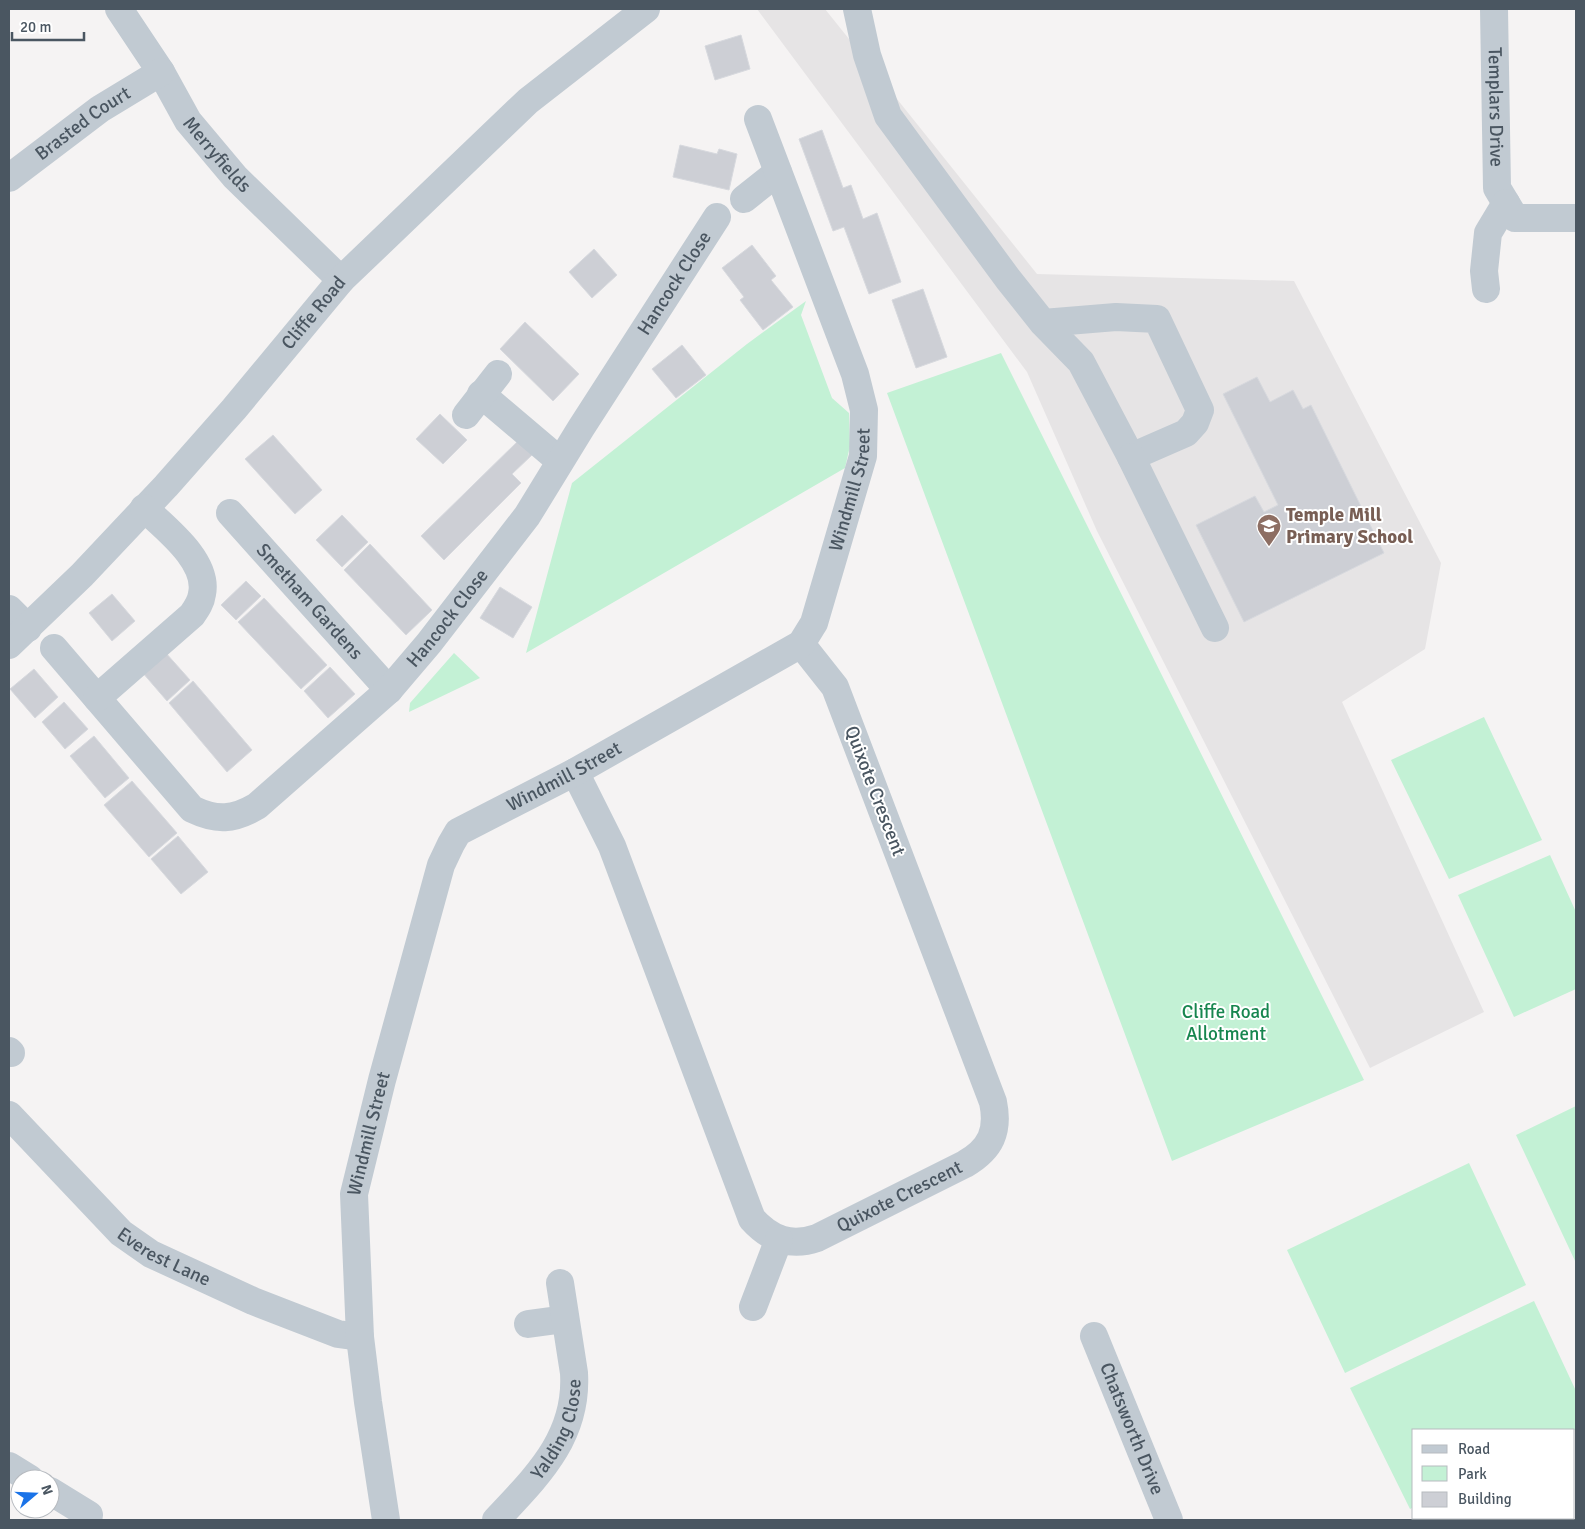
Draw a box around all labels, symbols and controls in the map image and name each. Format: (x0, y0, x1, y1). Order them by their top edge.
scale bar (12, 10, 85, 42)
text: 20 m (20, 18, 51, 36)
street label: Templars Drive (1483, 47, 1509, 167)
street label: Brasted Court (30, 81, 135, 166)
street label: Merryfields (177, 112, 256, 198)
street label: Hancock Close (632, 227, 717, 340)
street label: Cliffe Road (276, 271, 351, 355)
street label: Windmill Street (824, 427, 876, 554)
place label: Temple Mill Primary School (1286, 503, 1413, 549)
school or university icon: Temple Mill Primary School (1256, 513, 1282, 547)
street label: Smetham Gardens (251, 538, 368, 665)
street label: Hancock Close (401, 564, 494, 672)
street label: Quixote Crescent (839, 723, 911, 860)
street label: Windmill Street (502, 736, 626, 817)
park label: Cliffe Road Allotment (1182, 1000, 1270, 1046)
street label: Windmill Street (342, 1069, 396, 1198)
street label: Quixote Crescent (833, 1155, 967, 1238)
street label: Everest Lane (112, 1222, 214, 1292)
street label: Chatsworth Drive (1094, 1359, 1169, 1498)
street label: Yalding Close (526, 1379, 586, 1485)
legend (1412, 1429, 1575, 1519)
text: Road (1458, 1440, 1490, 1458)
text: Park (1458, 1465, 1487, 1483)
north arrow (10, 1469, 60, 1519)
text: N (37, 1483, 56, 1497)
text: Building (1458, 1490, 1512, 1508)

